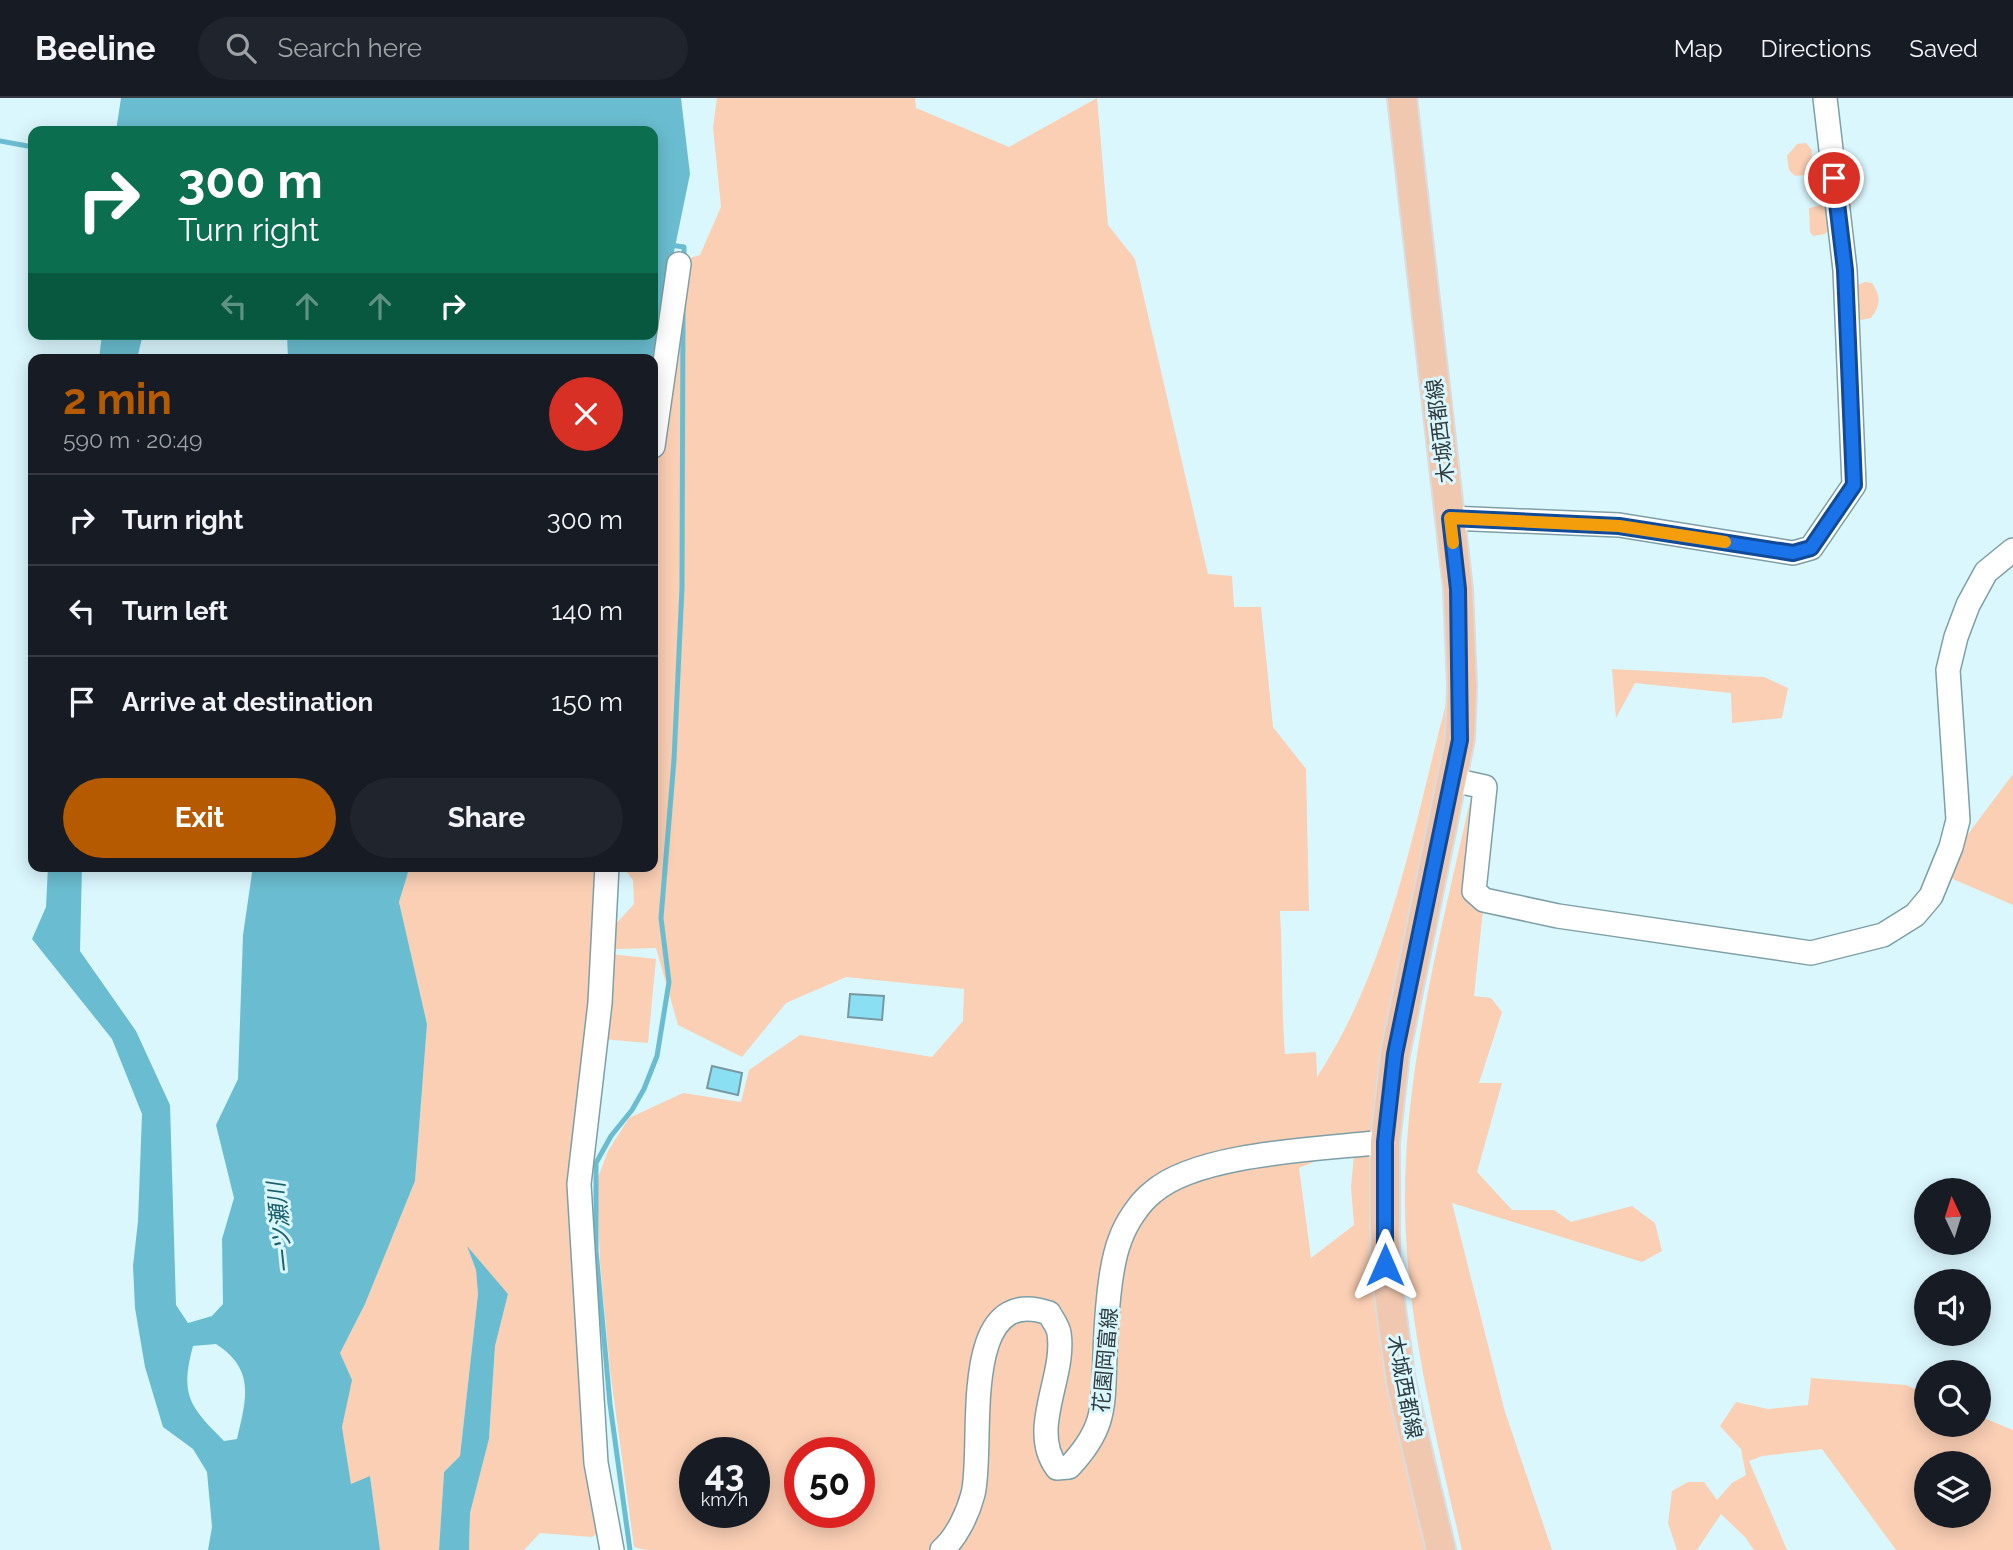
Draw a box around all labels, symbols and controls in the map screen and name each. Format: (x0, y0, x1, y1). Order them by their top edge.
search box (198, 17, 688, 80)
text: Beeline (35, 29, 156, 68)
icon: search (222, 29, 260, 67)
text: Search here (278, 33, 422, 63)
text: Map (1674, 34, 1723, 63)
text: Directions (1761, 34, 1871, 63)
text: Saved (1909, 34, 1978, 63)
pin (1804, 148, 1864, 208)
text: 300 m (178, 152, 323, 209)
icon: right (63, 154, 154, 245)
icon: arrive (1815, 159, 1853, 197)
text: Turn right (178, 211, 319, 248)
icon: left (215, 287, 253, 325)
icon: ahead (288, 287, 326, 325)
icon: ahead (361, 287, 399, 325)
icon: right (434, 287, 472, 325)
text: 2 min (63, 375, 172, 424)
button: close (549, 377, 623, 451)
street label: 木城西都線 (1421, 377, 1459, 485)
text: 590 m · 20:49 (63, 426, 203, 453)
icon: right (63, 501, 101, 539)
text: Turn right (122, 505, 243, 535)
text: 300 m (547, 505, 623, 535)
icon: left (63, 592, 101, 630)
text: Turn left (122, 596, 228, 626)
text: 140 m (551, 596, 623, 626)
icon: arrive (63, 683, 101, 721)
text: Arrive at destination (122, 687, 373, 717)
text: 150 m (551, 687, 623, 717)
button: Exit (63, 778, 336, 858)
button: Share (350, 778, 623, 858)
water label: 一ツ瀬川 (261, 1178, 298, 1275)
north arrow (1914, 1178, 1992, 1255)
map controls (1914, 1178, 1991, 1528)
position arrow (1348, 1228, 1422, 1302)
button: sound (1914, 1269, 1991, 1346)
street label: 花園岡富線 (1088, 1307, 1122, 1413)
street label: 木城西都線 (1383, 1333, 1427, 1441)
button: search (1914, 1360, 1991, 1437)
speed limit sign: 50 (784, 1437, 875, 1528)
button: layers (1914, 1451, 1991, 1528)
text: 43 (705, 1453, 744, 1494)
text: km/h (701, 1489, 748, 1510)

